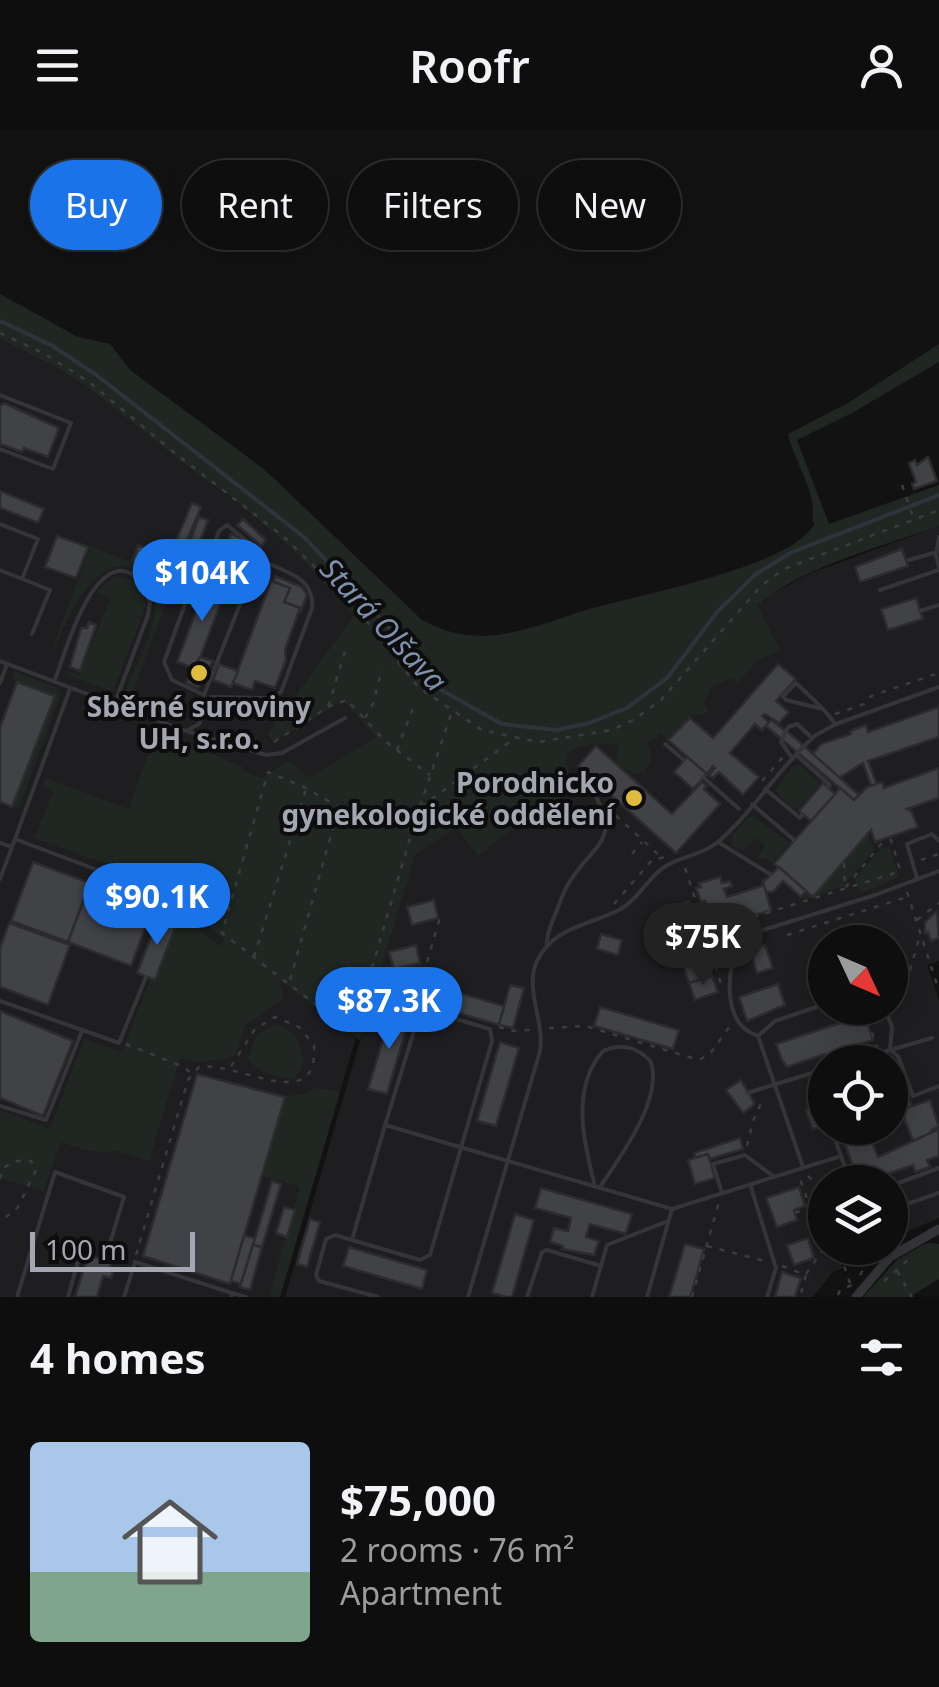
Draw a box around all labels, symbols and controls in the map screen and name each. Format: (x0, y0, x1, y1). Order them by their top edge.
text: Roofr (409, 35, 530, 96)
icon: menu (30, 38, 85, 93)
icon: person (854, 38, 909, 93)
chip: Buy (30, 160, 162, 250)
chip: Rent (182, 160, 328, 250)
chip: Filters (348, 160, 518, 250)
chip: New (538, 160, 681, 250)
pin: $104K (132, 539, 272, 624)
water label: Stará Olšava (311, 548, 457, 700)
text: $104K (155, 550, 249, 593)
marker: Sběrné suroviny UH, s.r.o. (188, 662, 210, 684)
place label: Sběrné suroviny UH, s.r.o. (87, 687, 311, 757)
place label: Porodnicko gynekologické oddělení (282, 763, 616, 833)
marker: Porodnicko gynekologické oddělení (623, 787, 645, 809)
pin: $90.1K (76, 863, 238, 948)
text: $90.1K (105, 874, 209, 917)
pin: $75K (644, 903, 762, 988)
text: $75K (665, 914, 741, 957)
north arrow (808, 925, 908, 1025)
map controls (808, 925, 908, 1265)
pin: $87.3K (308, 967, 470, 1052)
text: $87.3K (337, 978, 441, 1021)
button: locate (808, 1045, 908, 1145)
button: layers (808, 1165, 908, 1265)
scale bar (30, 1227, 195, 1272)
text: 100 m (45, 1230, 127, 1268)
text: 4 homes (30, 1329, 206, 1386)
icon: filters (854, 1330, 909, 1385)
text: $75,000 (340, 1471, 496, 1528)
icon: home (110, 1482, 230, 1602)
text: 2 rooms · 76 m² (340, 1528, 574, 1571)
text: Apartment (340, 1571, 502, 1614)

